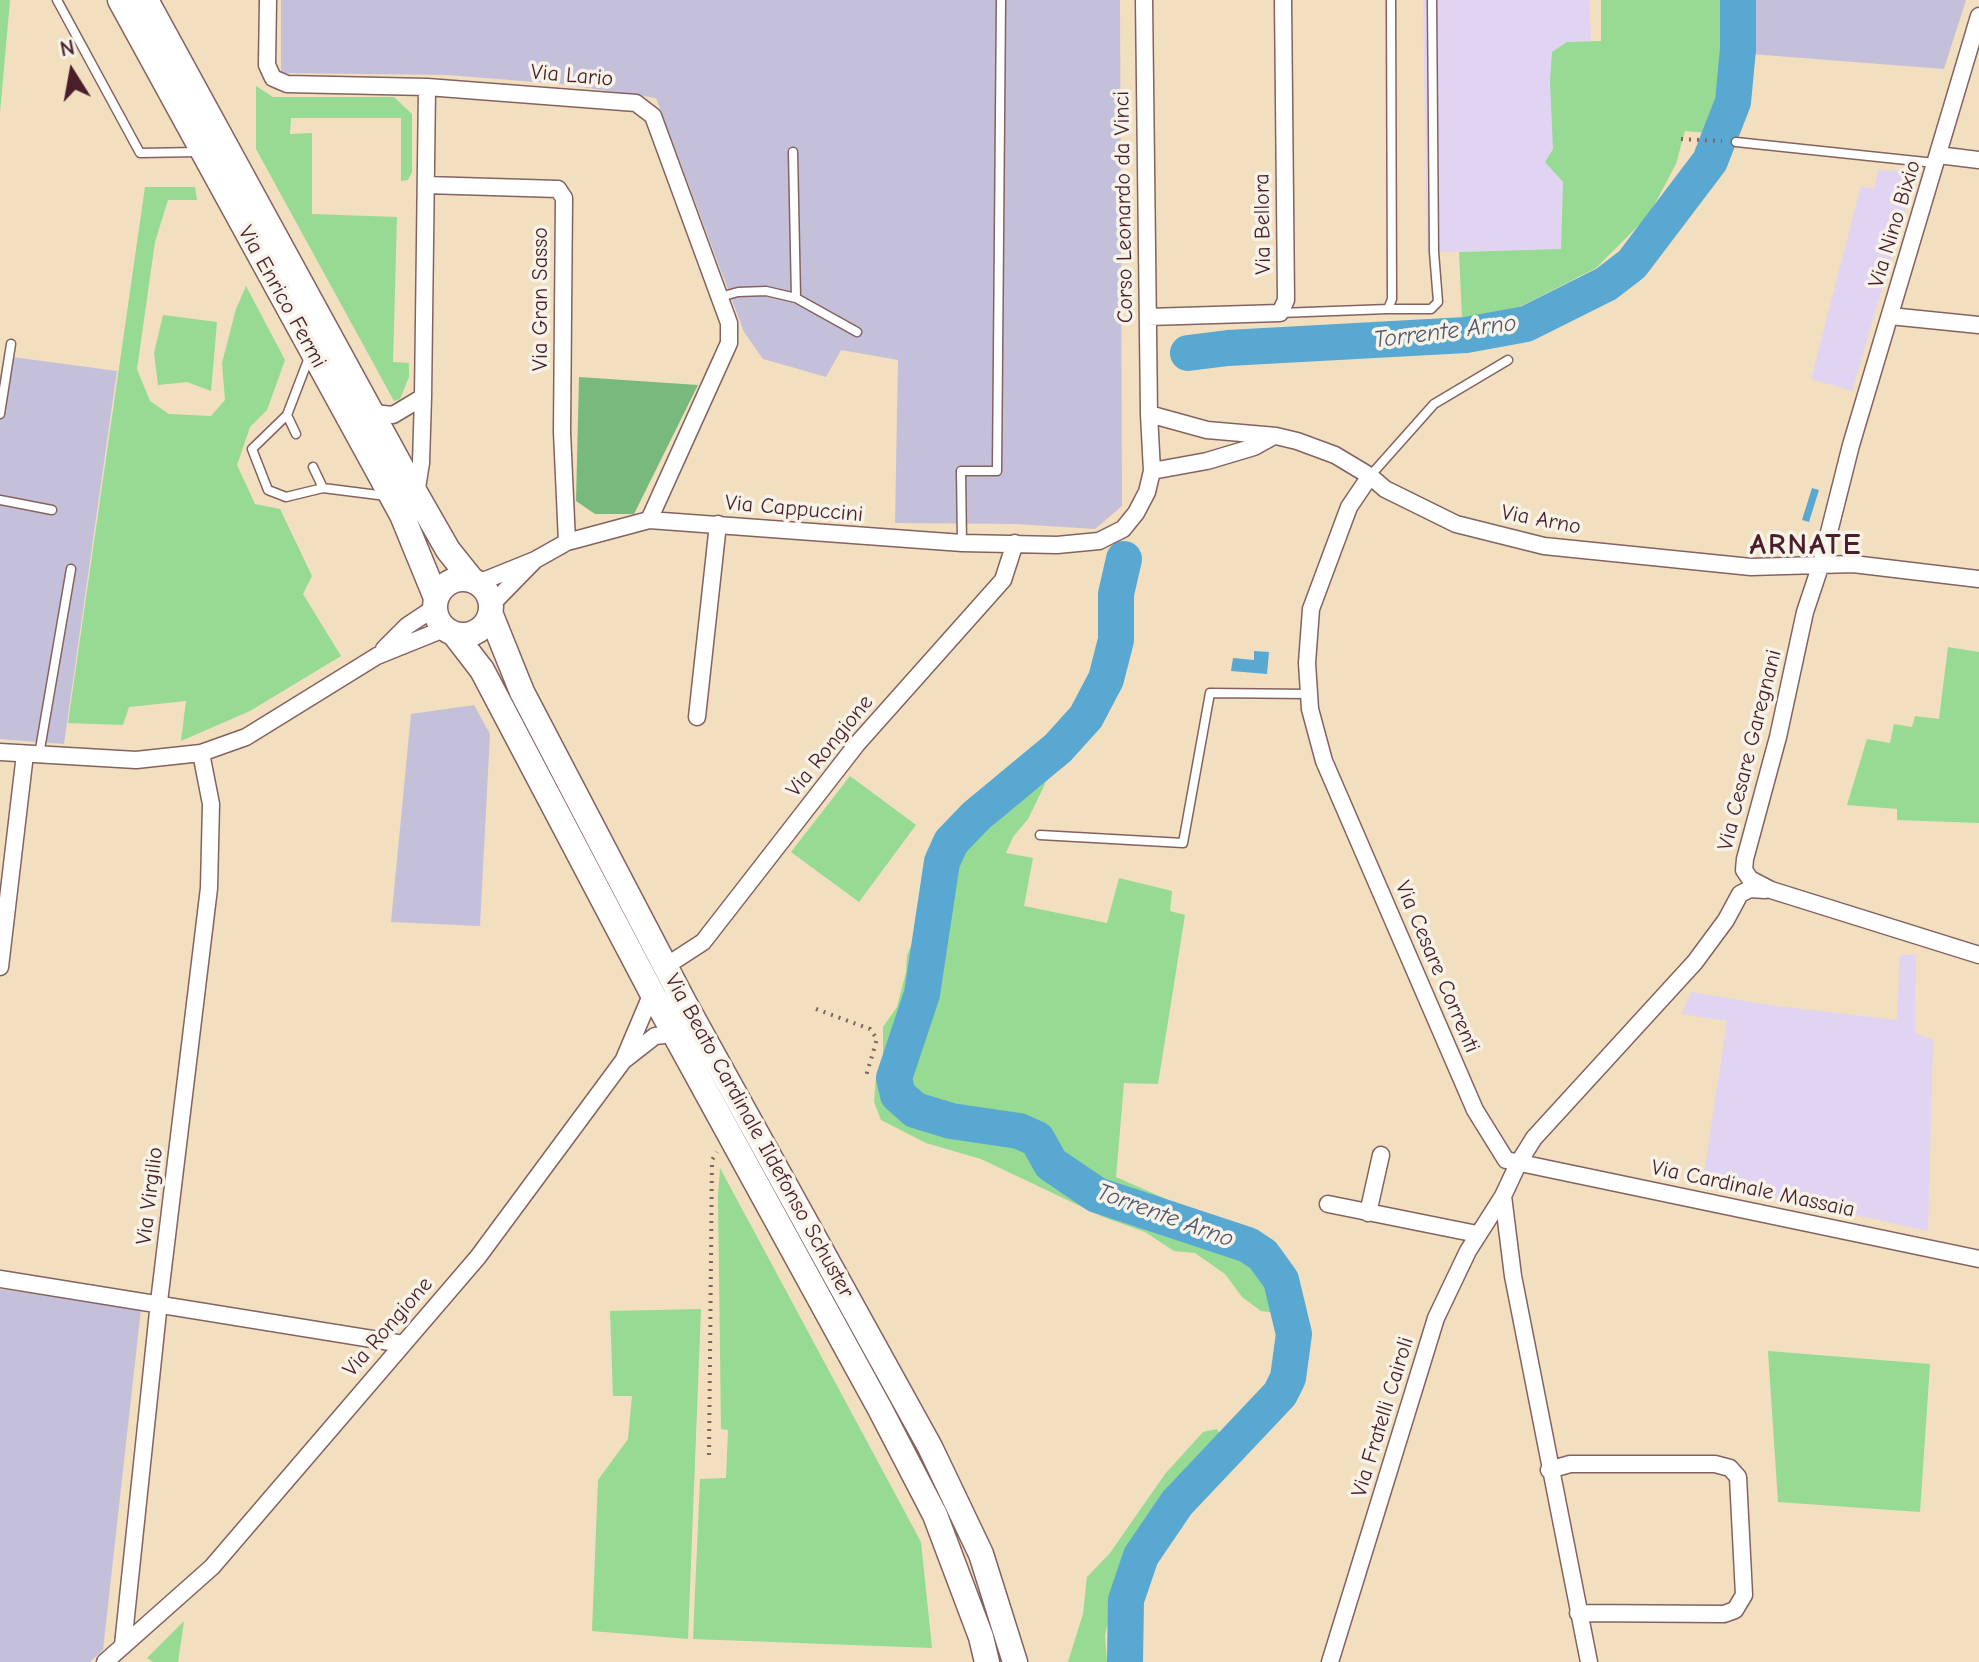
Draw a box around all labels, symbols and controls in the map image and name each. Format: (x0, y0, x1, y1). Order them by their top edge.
north arrow (32, 32, 112, 112)
text: N (58, 34, 77, 63)
street label: Via Lario (530, 59, 614, 93)
street label: Corso Leonardo da Vinci (1109, 91, 1139, 323)
street label: Via Nino Bixio (1863, 157, 1927, 291)
street label: Via Bellora (1249, 173, 1277, 275)
street label: Via Enrico Fermi (232, 221, 332, 373)
street label: Via Gran Sasso (528, 227, 554, 371)
water label: Torrente Arno (1372, 309, 1518, 355)
street label: Via Cappuccini (724, 490, 864, 528)
street label: Via Arno (1499, 499, 1583, 541)
district label: ARNATE (1749, 528, 1863, 564)
street label: Via Cesare Garegnani (1712, 647, 1788, 853)
street label: Via Rongione (781, 690, 879, 802)
street label: Via Cesare Correnti (1389, 877, 1485, 1057)
street label: Via Beato Cardinale Ildefonso Schuster (659, 969, 859, 1303)
street label: Via Virgilio (131, 1146, 169, 1246)
street label: Via Cardinale Massaia (1649, 1155, 1857, 1223)
water label: Torrente Arno (1093, 1178, 1237, 1254)
street label: Via Rongione (337, 1272, 439, 1382)
street label: Via Fratelli Cairoli (1346, 1334, 1420, 1500)

